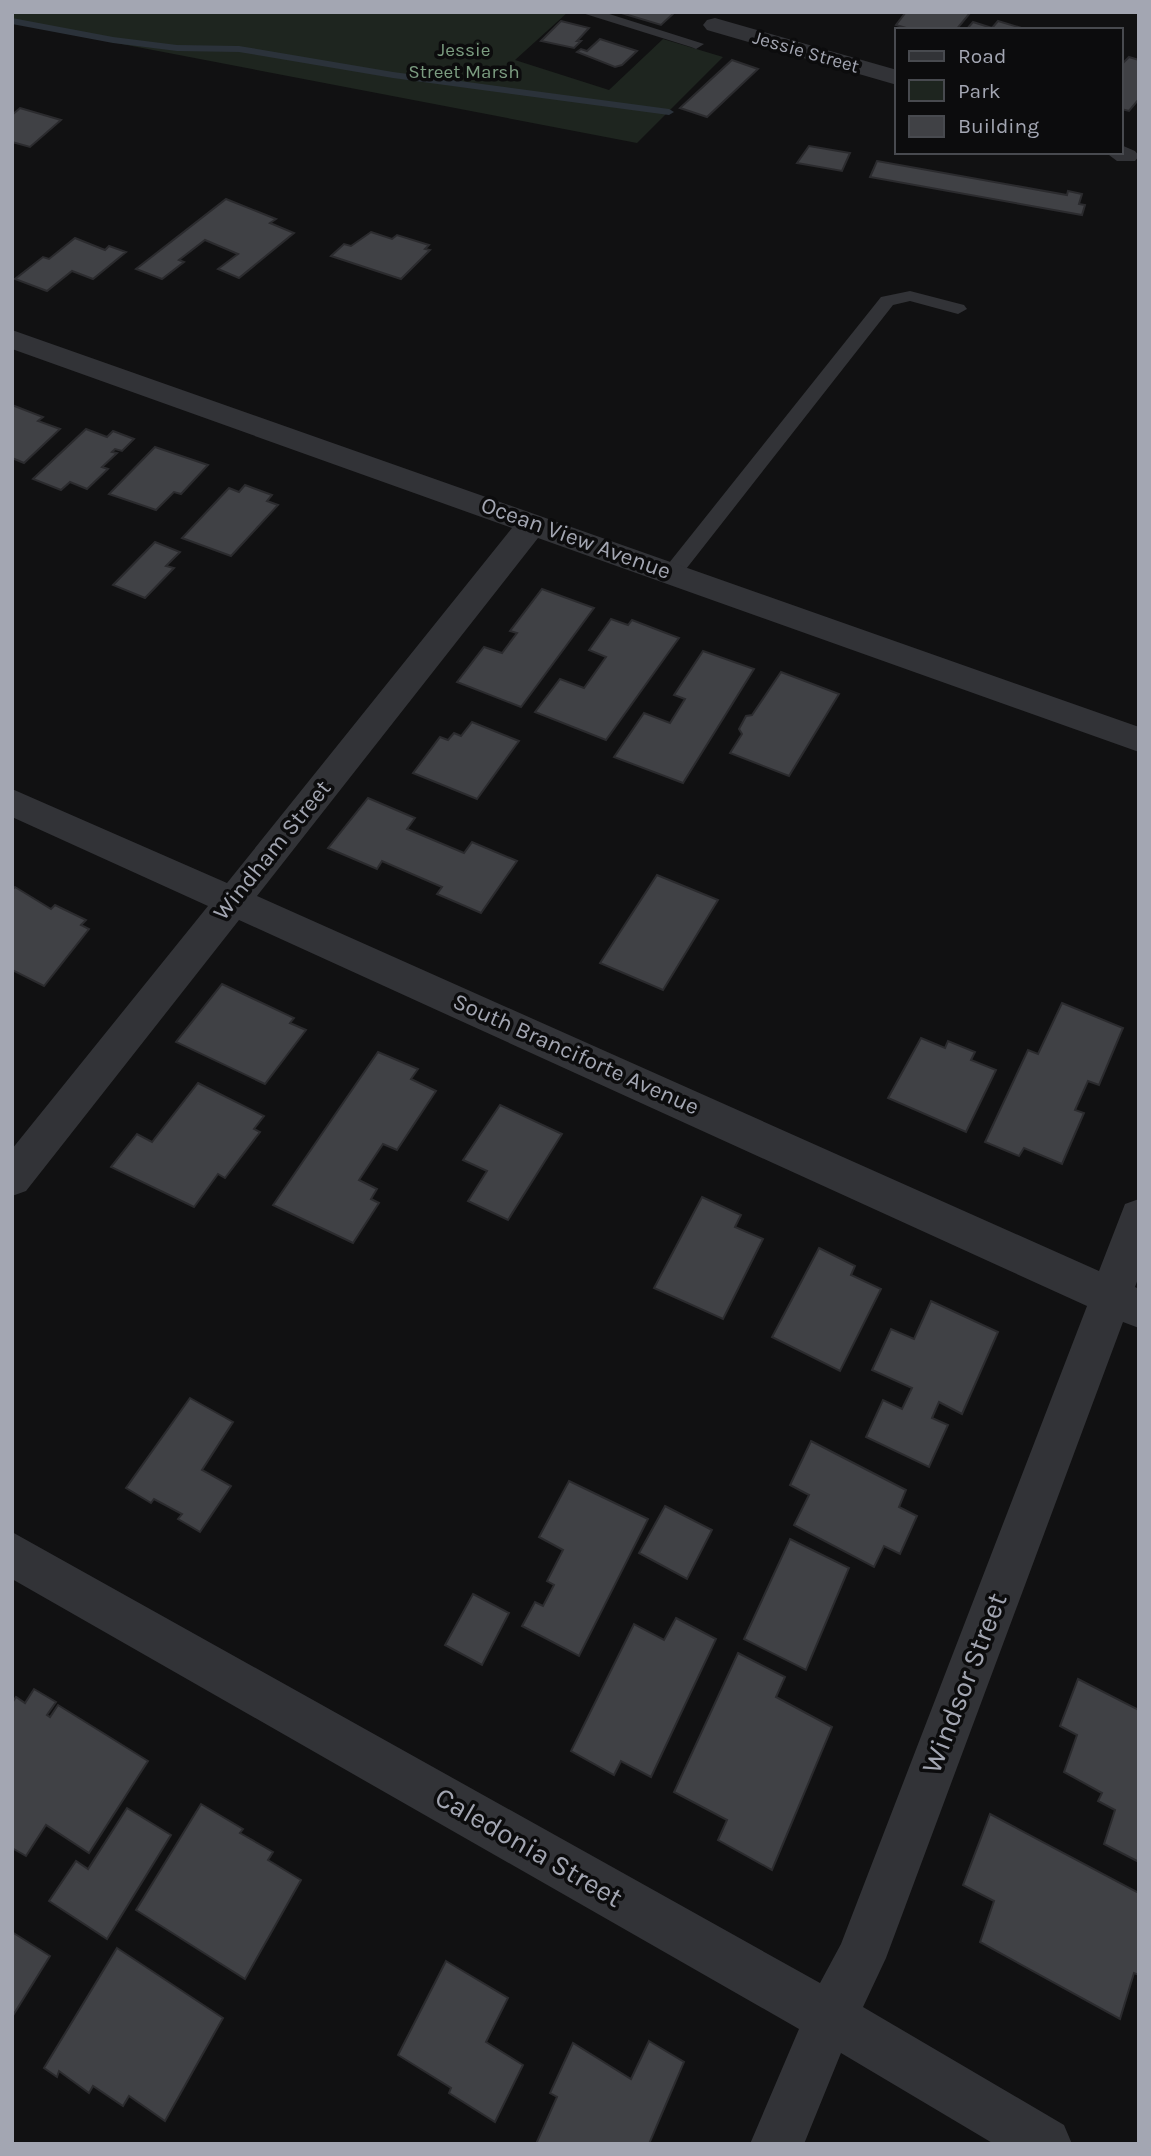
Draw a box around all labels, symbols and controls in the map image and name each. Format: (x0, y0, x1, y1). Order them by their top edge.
street label: Jessie Street (750, 26, 862, 78)
legend (895, 28, 1123, 154)
park label: Jessie Street Marsh (408, 39, 520, 83)
text: Road (958, 44, 1006, 68)
text: Park (958, 79, 1001, 103)
text: Building (958, 114, 1039, 138)
street label: Ocean View Avenue (477, 491, 675, 585)
street label: Windham Street (208, 775, 337, 925)
street label: South Branciforte Avenue (449, 987, 703, 1121)
street label: Windsor Street (914, 1588, 1014, 1778)
street label: Caledonia Street (429, 1780, 629, 1914)

